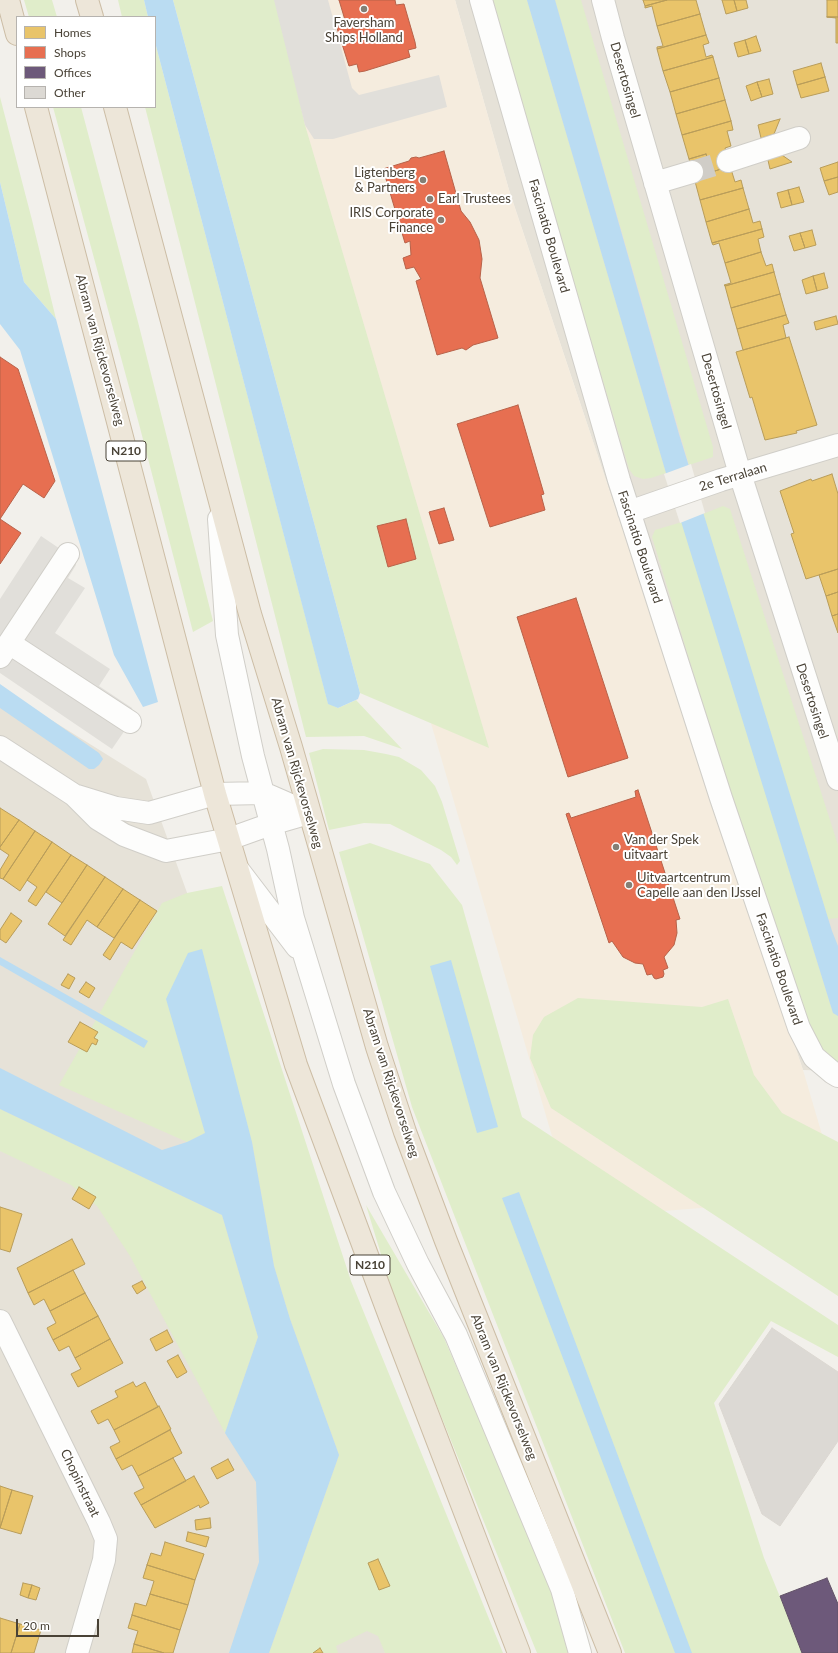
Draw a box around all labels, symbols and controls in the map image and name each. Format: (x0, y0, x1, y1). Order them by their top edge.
marker: Faversham Ships Holland (359, 4, 369, 14)
place label: Faversham Ships Holland (325, 15, 403, 46)
legend (16, 16, 156, 108)
text: Homes (54, 25, 91, 40)
street label: Desertosingel (607, 40, 643, 120)
text: Shops (54, 45, 86, 60)
text: Offices (54, 65, 91, 80)
text: Other (54, 85, 85, 100)
place label: Ligtenberg & Partners (354, 165, 415, 196)
marker: Ligtenberg & Partners (418, 175, 428, 185)
street label: Fascinatio Boulevard (525, 177, 573, 295)
place label: Earl Trustees (438, 191, 511, 207)
marker: Earl Trustees (425, 194, 435, 204)
place label: IRIS Corporate Finance (349, 205, 433, 236)
marker: IRIS Corporate Finance (436, 215, 446, 225)
street label: Abram van Rijckevorselweg (72, 273, 128, 427)
street label: Desertosingel (698, 351, 734, 431)
road number: N210 (106, 441, 146, 461)
street label: 2e Terralaan (697, 459, 769, 495)
street label: Fascinatio Boulevard (614, 489, 666, 605)
street label: Desertosingel (792, 661, 832, 741)
street label: Abram van Rijckevorselweg (268, 696, 326, 850)
place label: Van der Spek uitvaart (624, 832, 699, 863)
marker: Van der Spek uitvaart (611, 842, 621, 852)
place label: Uitvaartcentrum Capelle aan den IJssel (637, 870, 761, 901)
marker: Uitvaartcentrum Capelle aan den IJssel (624, 880, 634, 890)
street label: Fascinatio Boulevard (752, 911, 806, 1027)
street label: Abram van Rijckevorselweg (359, 1006, 423, 1160)
road number: N210 (350, 1255, 390, 1275)
street label: Abram van Rijckevorselweg (468, 1312, 540, 1462)
street label: Chopinstraat (57, 1447, 103, 1519)
scale bar (18, 1611, 101, 1637)
text: 20 m (23, 1618, 50, 1633)

